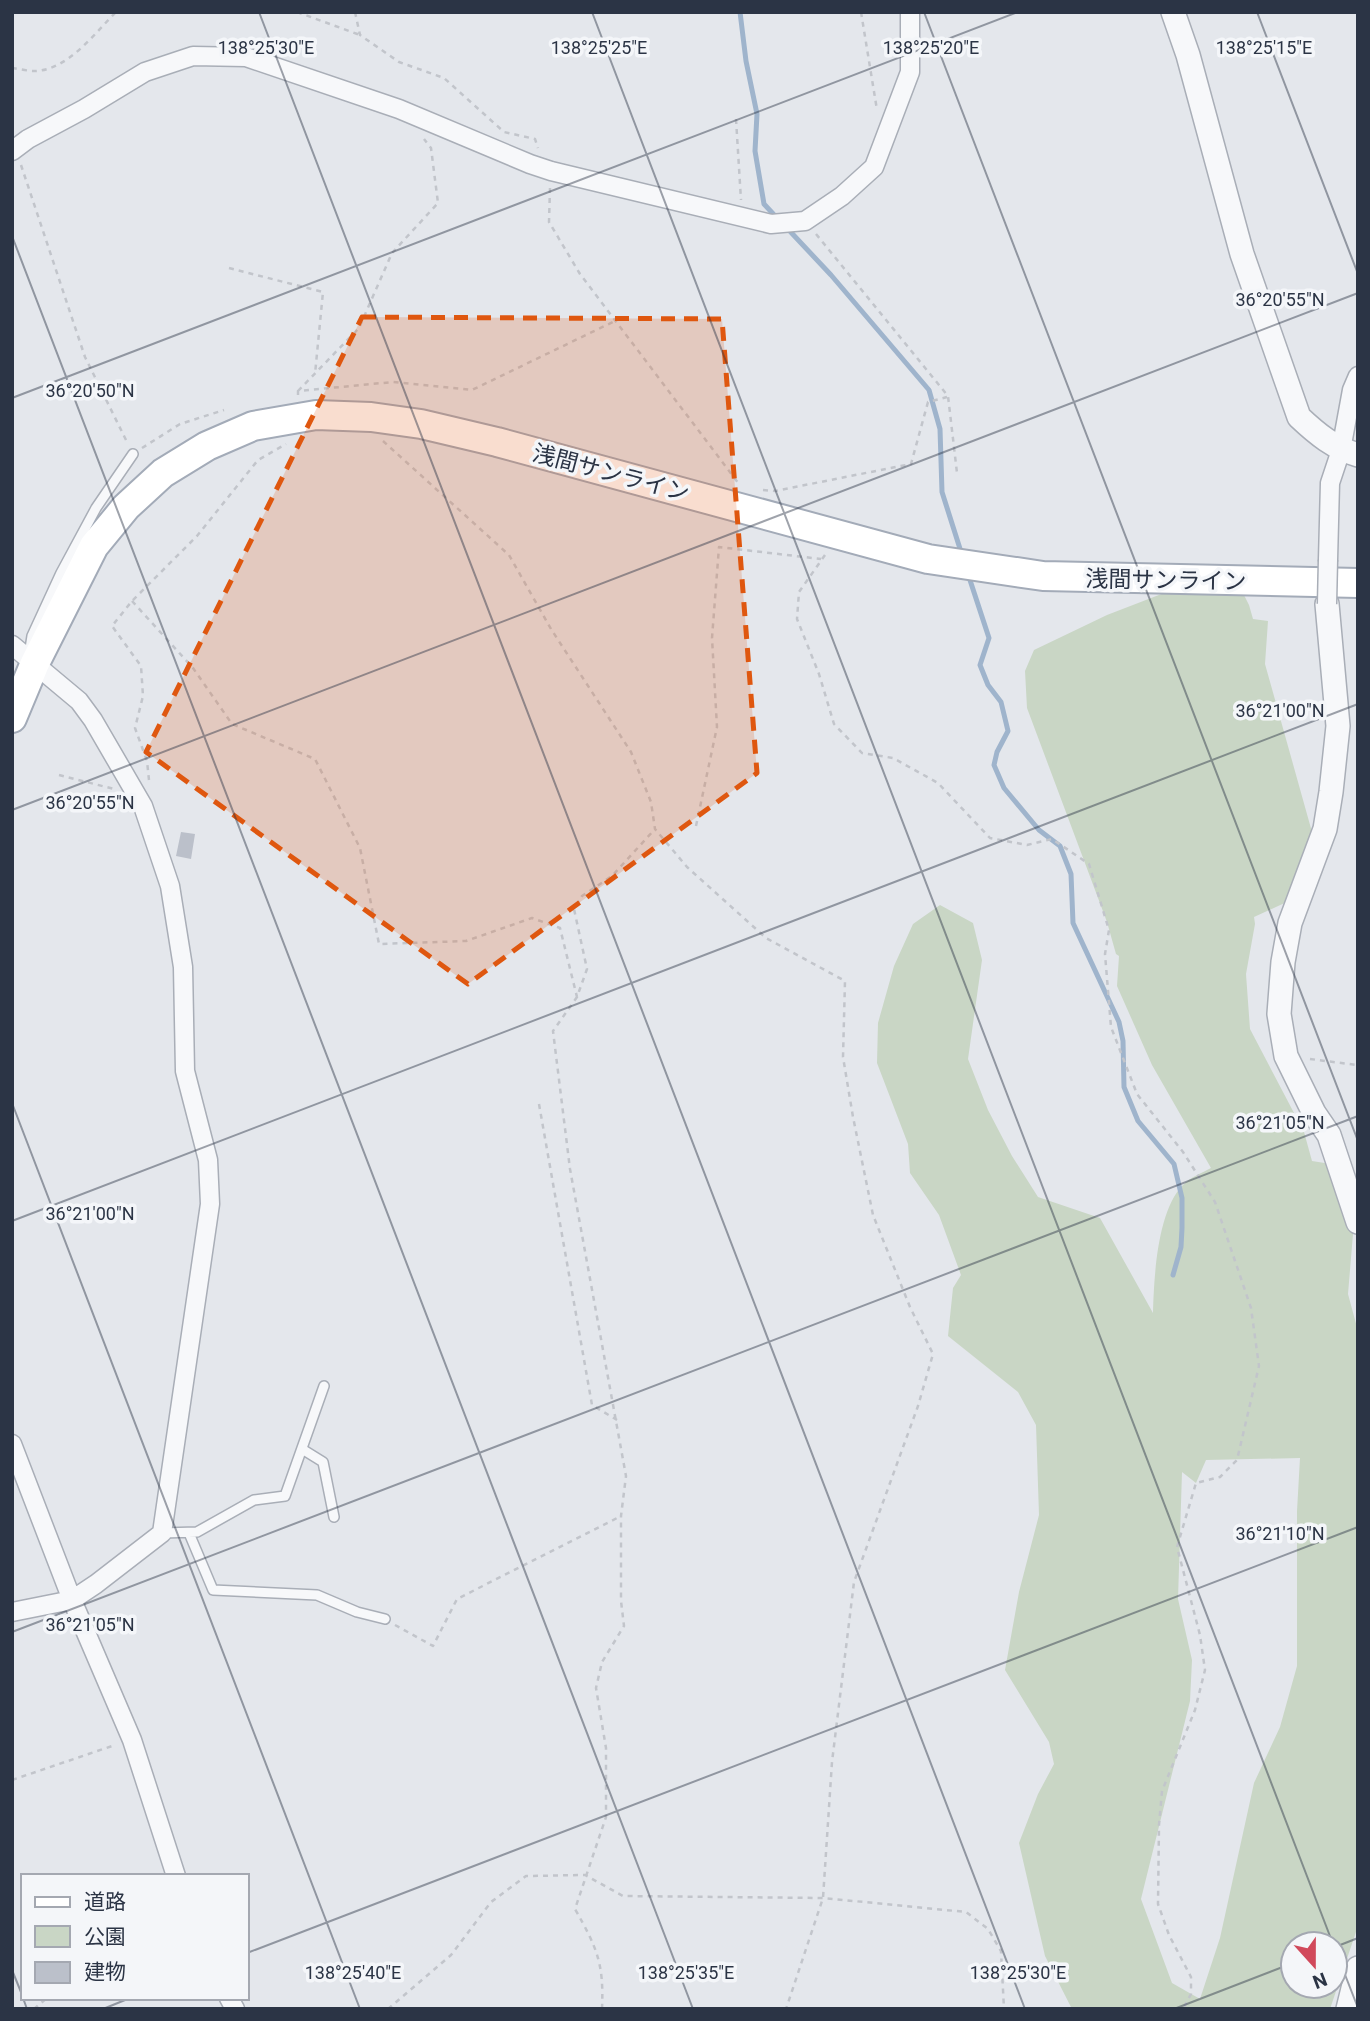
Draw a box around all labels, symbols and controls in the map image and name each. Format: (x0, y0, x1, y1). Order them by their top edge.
text: 138°25'30"E (218, 37, 314, 58)
text: 138°25'25"E (551, 37, 647, 58)
text: 138°25'20"E (883, 37, 979, 58)
text: 138°25'15"E (1216, 37, 1312, 58)
text: 36°20'55"N (1235, 289, 1325, 310)
text: 36°20'50"N (45, 380, 135, 401)
street label: 浅間サンライン (530, 440, 692, 507)
street label: 浅間サンライン (1085, 566, 1247, 595)
text: 36°21'00"N (1235, 700, 1325, 721)
text: 36°20'55"N (45, 792, 135, 813)
text: 36°21'05"N (1235, 1112, 1325, 1133)
text: 36°21'00"N (45, 1203, 135, 1224)
text: 36°21'10"N (1235, 1523, 1325, 1544)
text: 36°21'05"N (45, 1614, 135, 1635)
legend (21, 1874, 248, 2000)
text: 道路 (84, 1890, 126, 1914)
text: 公園 (84, 1925, 126, 1949)
north arrow (1279, 1930, 1349, 2000)
text: 建物 (84, 1960, 126, 1984)
text: 138°25'40"E (305, 1962, 401, 1983)
text: 138°25'35"E (638, 1962, 734, 1983)
text: 138°25'30"E (970, 1962, 1066, 1983)
text: N (1310, 1967, 1330, 1994)

